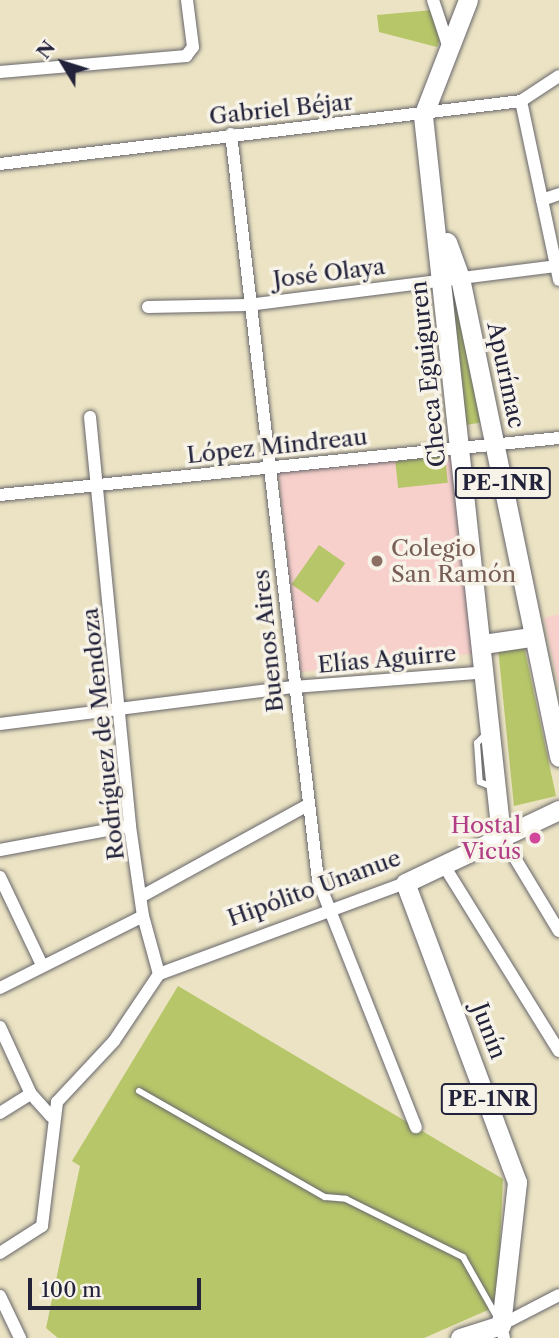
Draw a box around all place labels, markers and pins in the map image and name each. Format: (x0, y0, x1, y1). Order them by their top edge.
place label: Colegio San Ramón (391, 534, 516, 588)
marker: Colegio San Ramón (369, 553, 385, 569)
place label: Hostal Vicús (451, 811, 521, 865)
marker: Hostal Vicús (527, 830, 543, 846)

